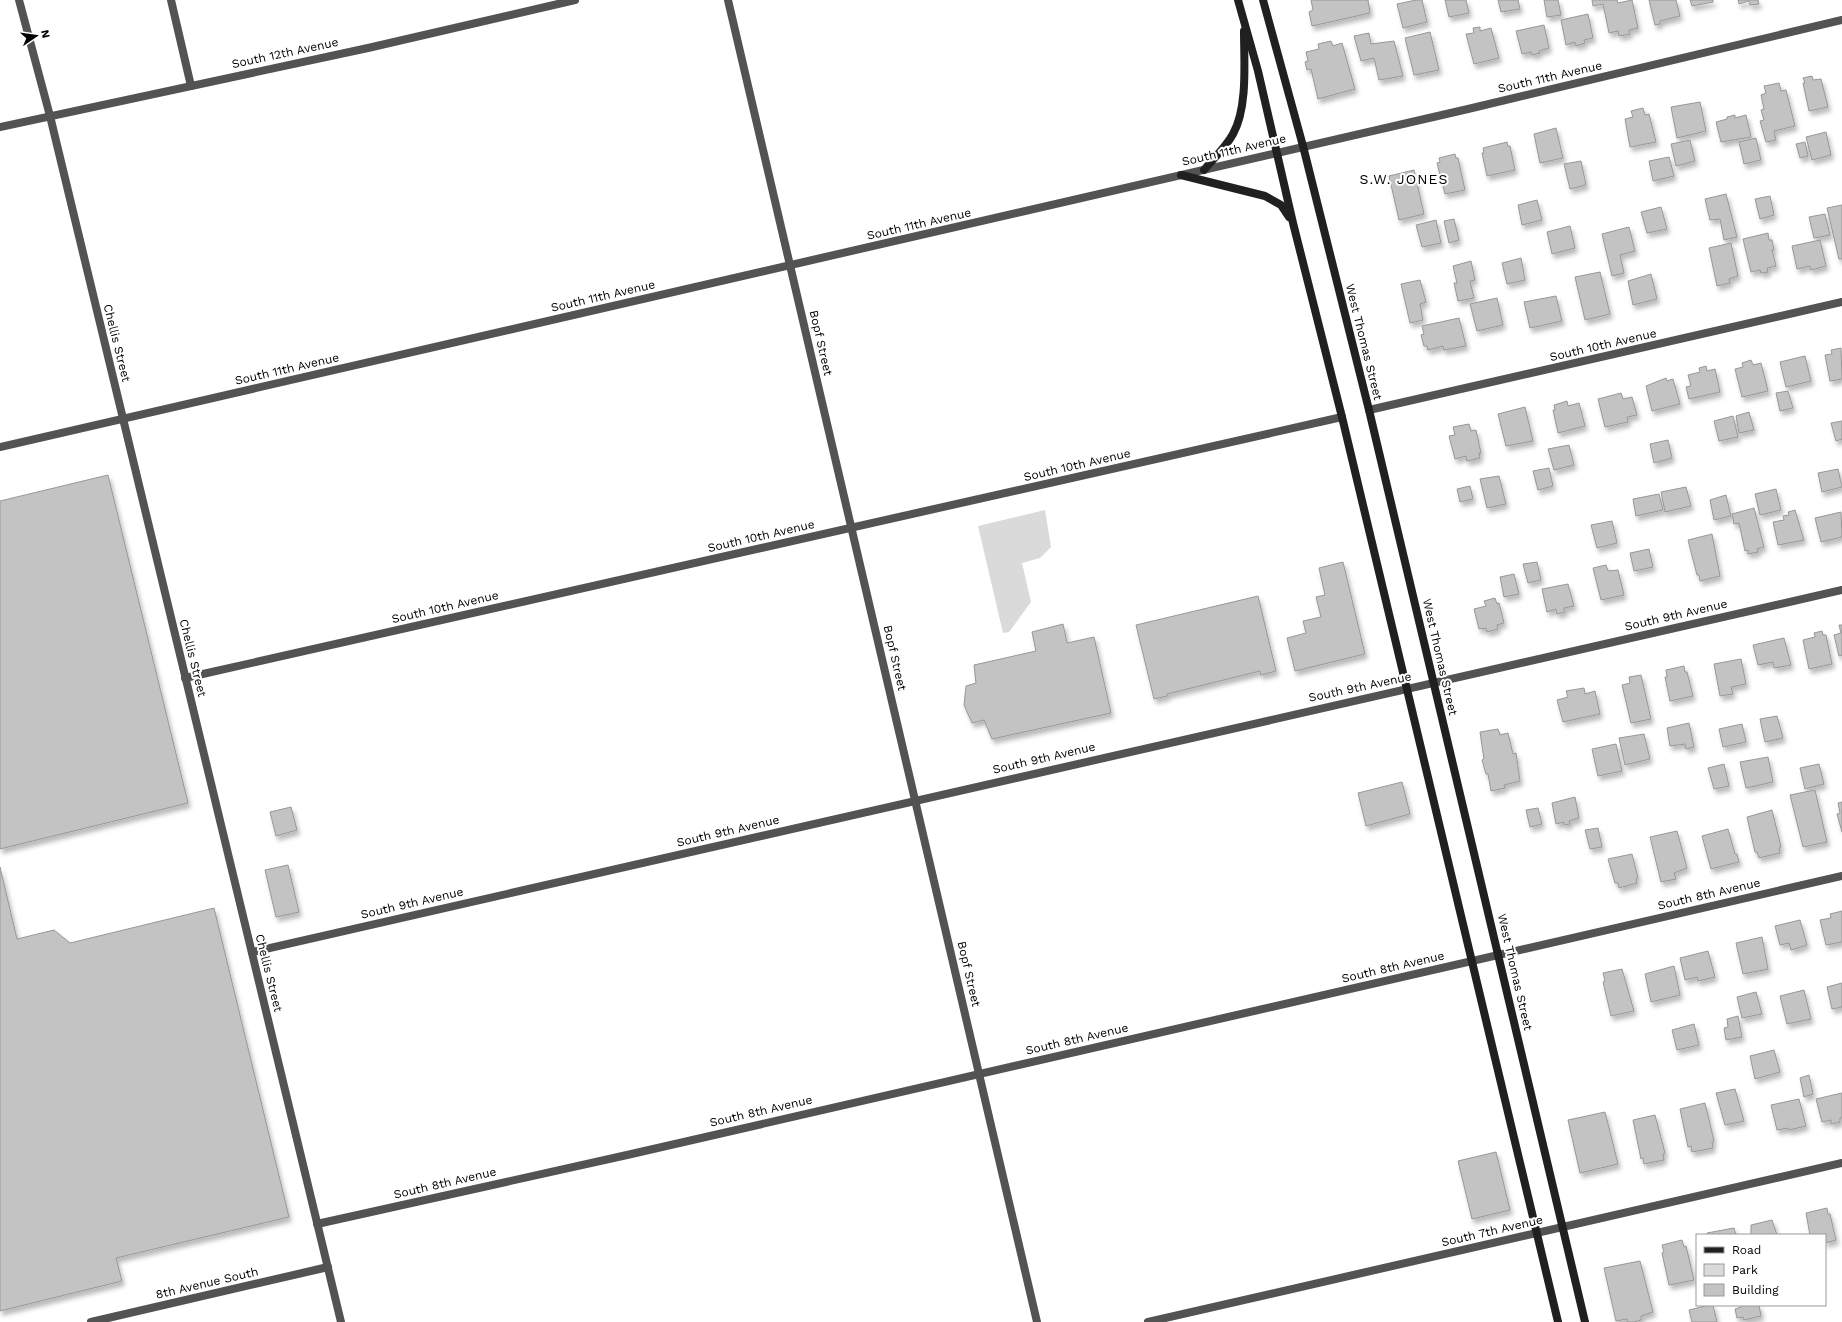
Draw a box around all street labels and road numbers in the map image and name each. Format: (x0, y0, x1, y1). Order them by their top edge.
street label: South 12th Avenue (230, 35, 340, 71)
street label: South 11th Avenue (1497, 58, 1604, 96)
street label: South 11th Avenue (1181, 131, 1288, 169)
street label: South 11th Avenue (866, 205, 973, 243)
street label: South 11th Avenue (550, 277, 657, 315)
street label: West Thomas Street (1343, 282, 1385, 402)
street label: Chellis Street (101, 303, 133, 383)
street label: Bopf Street (807, 309, 835, 377)
street label: South 10th Avenue (1548, 326, 1658, 364)
street label: South 11th Avenue (234, 350, 341, 388)
street label: South 10th Avenue (1022, 446, 1132, 484)
street label: South 10th Avenue (706, 517, 816, 555)
street label: South 10th Avenue (390, 588, 500, 626)
street label: South 9th Avenue (1623, 596, 1729, 634)
street label: West Thomas Street (1420, 597, 1460, 717)
street label: Chellis Street (177, 618, 209, 698)
street label: Bopf Street (881, 624, 909, 692)
street label: South 9th Avenue (1307, 669, 1413, 705)
street label: South 9th Avenue (991, 739, 1097, 777)
street label: South 9th Avenue (675, 812, 781, 850)
street label: South 8th Avenue (1656, 875, 1762, 913)
street label: South 9th Avenue (359, 884, 465, 922)
street label: West Thomas Street (1495, 912, 1535, 1032)
street label: Chellis Street (253, 933, 285, 1013)
street label: Bopf Street (955, 940, 983, 1008)
street label: South 8th Avenue (1340, 948, 1446, 986)
street label: South 8th Avenue (1024, 1020, 1130, 1058)
street label: South 8th Avenue (708, 1092, 814, 1130)
street label: South 8th Avenue (392, 1164, 498, 1202)
street label: South 7th Avenue (1440, 1213, 1544, 1249)
street label: 8th Avenue South (154, 1264, 260, 1302)

